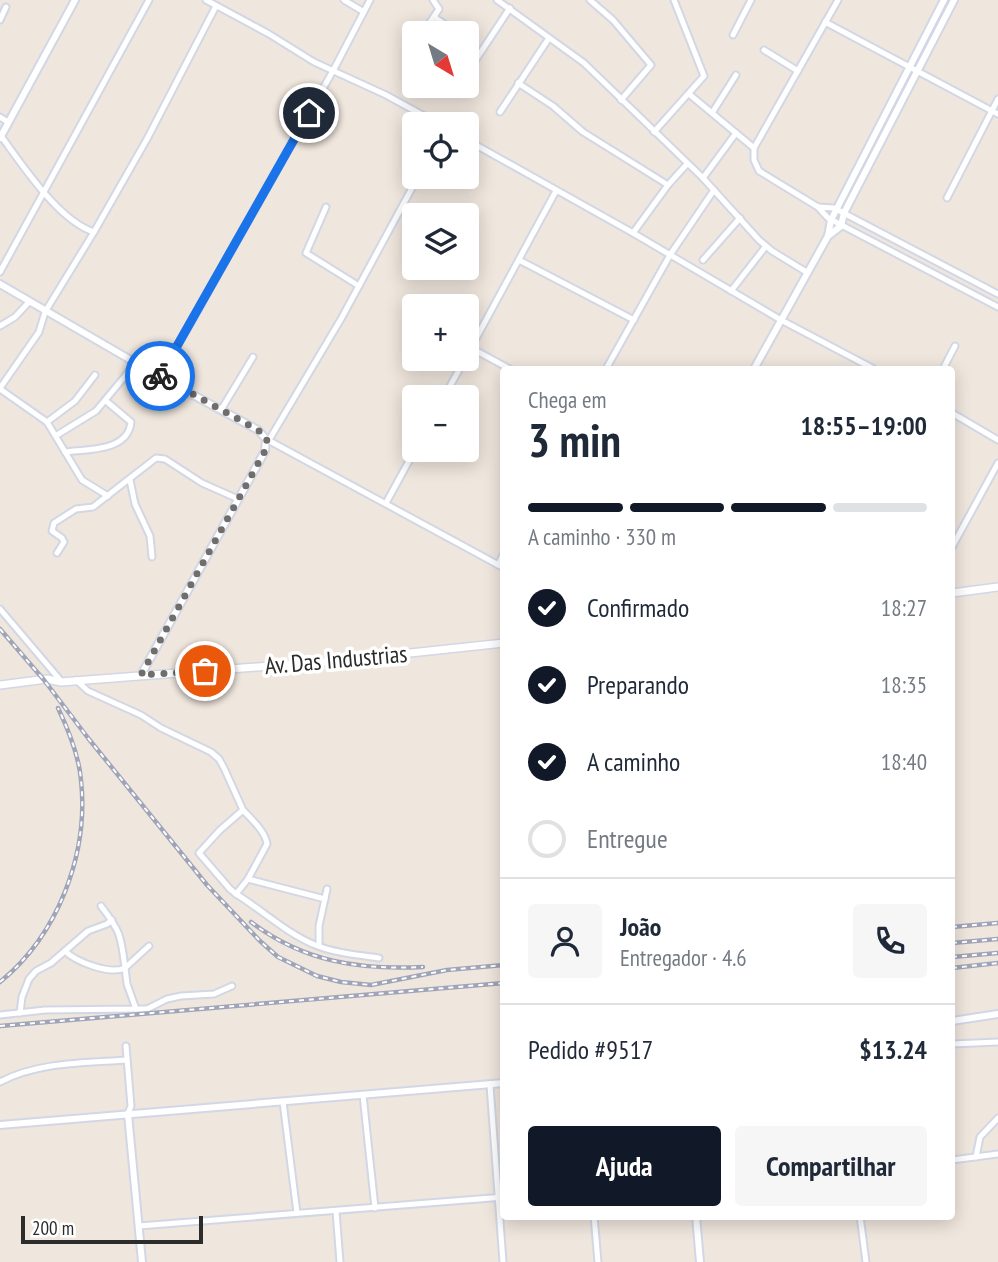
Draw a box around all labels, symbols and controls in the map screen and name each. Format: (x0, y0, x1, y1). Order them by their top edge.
north arrow (402, 21, 480, 98)
map controls (402, 21, 479, 462)
pin (279, 83, 339, 143)
icon: home (290, 94, 328, 132)
button: locate (402, 112, 479, 189)
button: layers (402, 203, 479, 280)
button: + (402, 294, 479, 371)
courier (125, 341, 195, 411)
icon: bike (141, 357, 179, 395)
button: − (402, 385, 479, 462)
text: Chega em (528, 385, 606, 414)
text: 18:55–19:00 (800, 409, 927, 442)
text: 3 min (528, 410, 621, 470)
text: A caminho · 330 m (528, 522, 676, 551)
icon: check (528, 589, 566, 627)
text: Confirmado (587, 591, 689, 624)
text: 18:27 (881, 593, 927, 622)
street label: Av. Das Industrias (263, 638, 408, 681)
pin (175, 641, 235, 701)
icon: bag (186, 652, 224, 690)
icon: check (528, 666, 566, 704)
text: Preparando (587, 668, 689, 701)
text: 18:35 (881, 670, 927, 699)
icon: check (528, 743, 566, 781)
text: A caminho (587, 745, 680, 778)
text: 18:40 (881, 747, 927, 776)
text: Entregue (587, 822, 668, 855)
button: person (528, 904, 602, 978)
button: phone (853, 904, 927, 978)
text: João (620, 910, 661, 943)
text: Entregador · 4.6 (620, 943, 747, 972)
text: Pedido #9517 (528, 1033, 653, 1066)
text: $13.24 (859, 1033, 927, 1066)
button: Ajuda (528, 1126, 721, 1206)
button: Compartilhar (735, 1126, 927, 1206)
scale bar (21, 1213, 203, 1245)
text: 200 m (32, 1216, 74, 1240)

